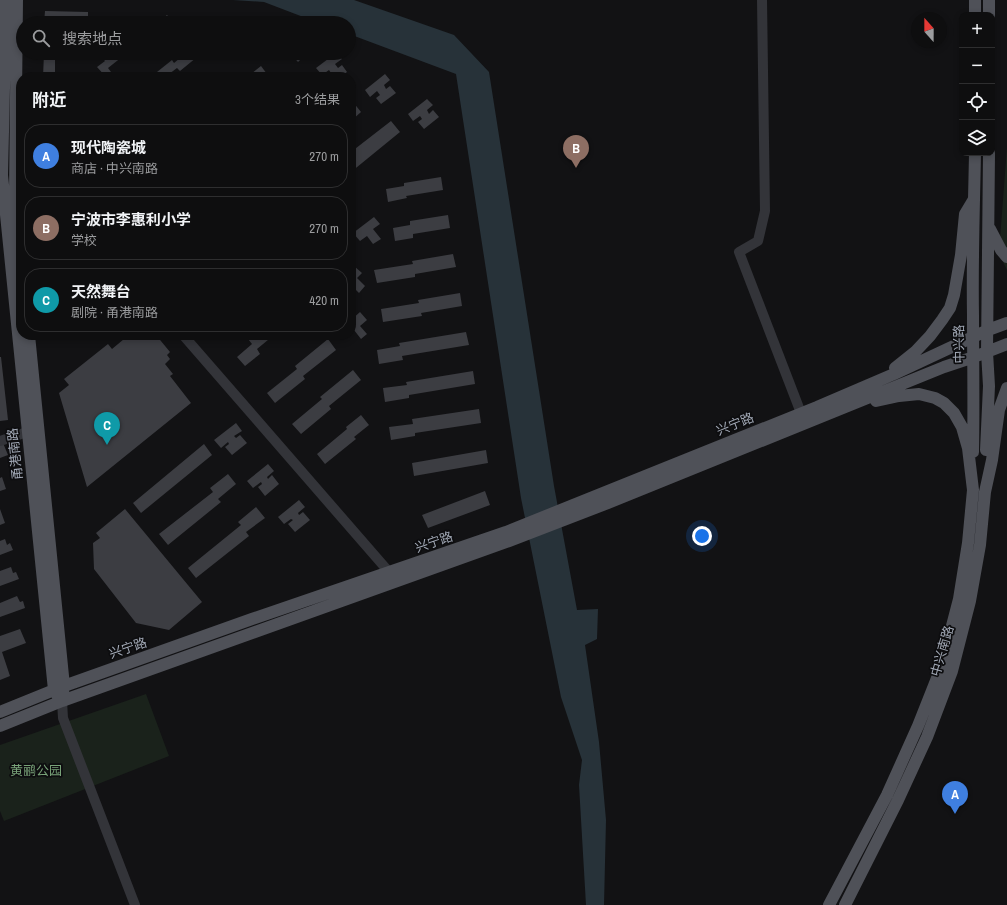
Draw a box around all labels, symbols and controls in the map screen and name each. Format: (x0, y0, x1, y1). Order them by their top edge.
north arrow (911, 12, 947, 48)
map controls (959, 12, 995, 156)
button: + (959, 12, 995, 48)
search box (16, 16, 356, 60)
icon: search (30, 27, 52, 49)
text: 搜索地点 (62, 28, 122, 49)
button: − (959, 48, 995, 84)
button: locate (959, 84, 995, 120)
text: 附近 (32, 88, 66, 111)
text: 3个结果 (295, 91, 340, 108)
button: layers (959, 120, 995, 156)
pin: B (563, 135, 589, 168)
text: 现代陶瓷城 (71, 137, 146, 158)
text: A (42, 148, 50, 165)
text: 270 m (309, 148, 339, 165)
text: 商店 · 中兴南路 (71, 160, 158, 177)
text: 宁波市李惠利小学 (71, 209, 191, 230)
text: B (42, 220, 50, 237)
text: 270 m (309, 220, 339, 237)
text: 学校 (71, 232, 97, 249)
text: 天然舞台 (71, 281, 131, 302)
text: C (42, 292, 50, 309)
text: 420 m (309, 292, 339, 309)
text: 剧院 · 甬港南路 (71, 304, 158, 321)
street label: 中兴路 (950, 324, 968, 364)
street label: 兴宁路 (714, 409, 756, 439)
pin: C (94, 412, 120, 445)
street label: 甬港南路 (4, 427, 26, 481)
your location (692, 526, 712, 546)
street label: 兴宁路 (413, 528, 455, 556)
street label: 中兴南路 (927, 624, 957, 678)
street label: 兴宁路 (107, 634, 149, 662)
park label: 黄鹂公园 (10, 762, 62, 779)
pin: A (942, 781, 968, 814)

